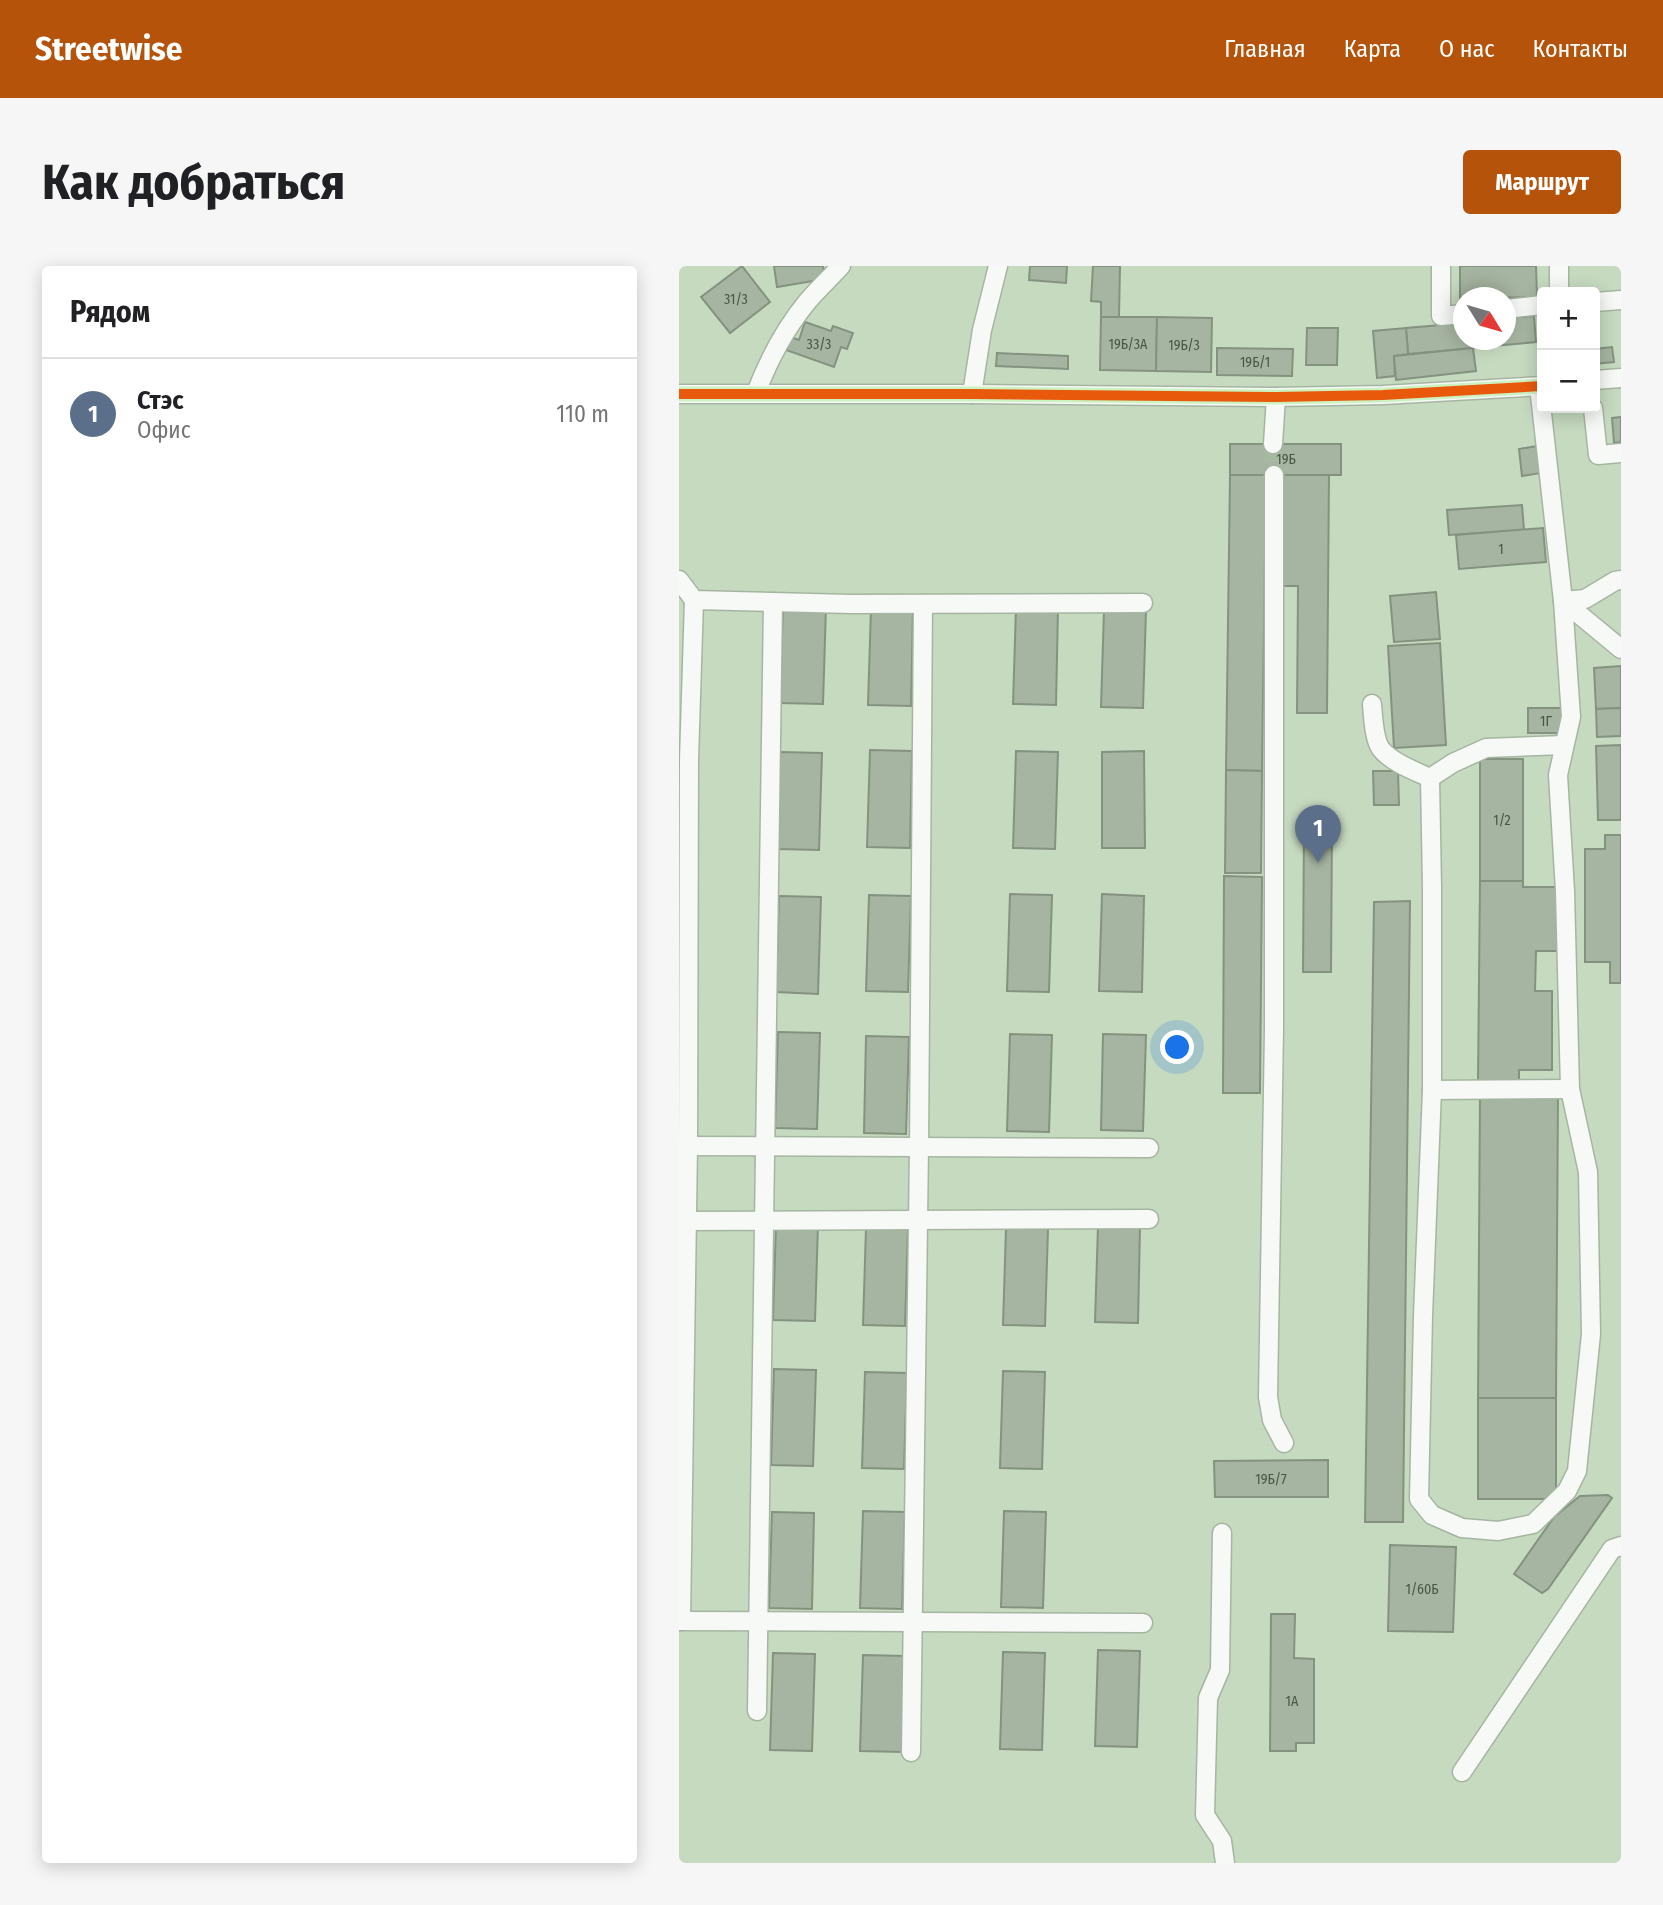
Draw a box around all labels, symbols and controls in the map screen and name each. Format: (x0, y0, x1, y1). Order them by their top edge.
text: Streetwise (35, 29, 182, 69)
text: Главная (1224, 35, 1306, 63)
text: Карта (1344, 35, 1401, 63)
text: О нас (1439, 35, 1494, 63)
text: Контакты (1532, 35, 1628, 63)
button: Маршрут (1463, 150, 1621, 214)
text: Как добраться (42, 153, 345, 212)
north arrow (1453, 287, 1516, 350)
map controls (1537, 287, 1600, 413)
button: + (1537, 287, 1600, 350)
house number: 31/3 (724, 291, 748, 308)
text: Рядом (70, 294, 150, 330)
house number: 33/3 (807, 336, 831, 353)
house number: 19Б/3А (1109, 336, 1148, 353)
house number: 19Б/3 (1168, 337, 1200, 354)
button: − (1537, 350, 1600, 413)
house number: 19Б/1 (1240, 354, 1270, 371)
text: Стэс (137, 385, 184, 416)
text: 1 (88, 400, 98, 428)
text: 110 m (556, 400, 609, 428)
text: Офис (137, 416, 191, 444)
house number: 19Б (1276, 451, 1296, 468)
house number: 1 (1498, 541, 1504, 558)
house number: 1Г (1540, 713, 1553, 730)
pin: 1 (1295, 805, 1341, 863)
house number: 1/2 (1493, 812, 1511, 829)
your location (1160, 1030, 1194, 1064)
house number: 19Б/7 (1255, 1471, 1287, 1488)
house number: 1/60Б (1405, 1581, 1439, 1598)
house number: 1А (1286, 1693, 1299, 1710)

